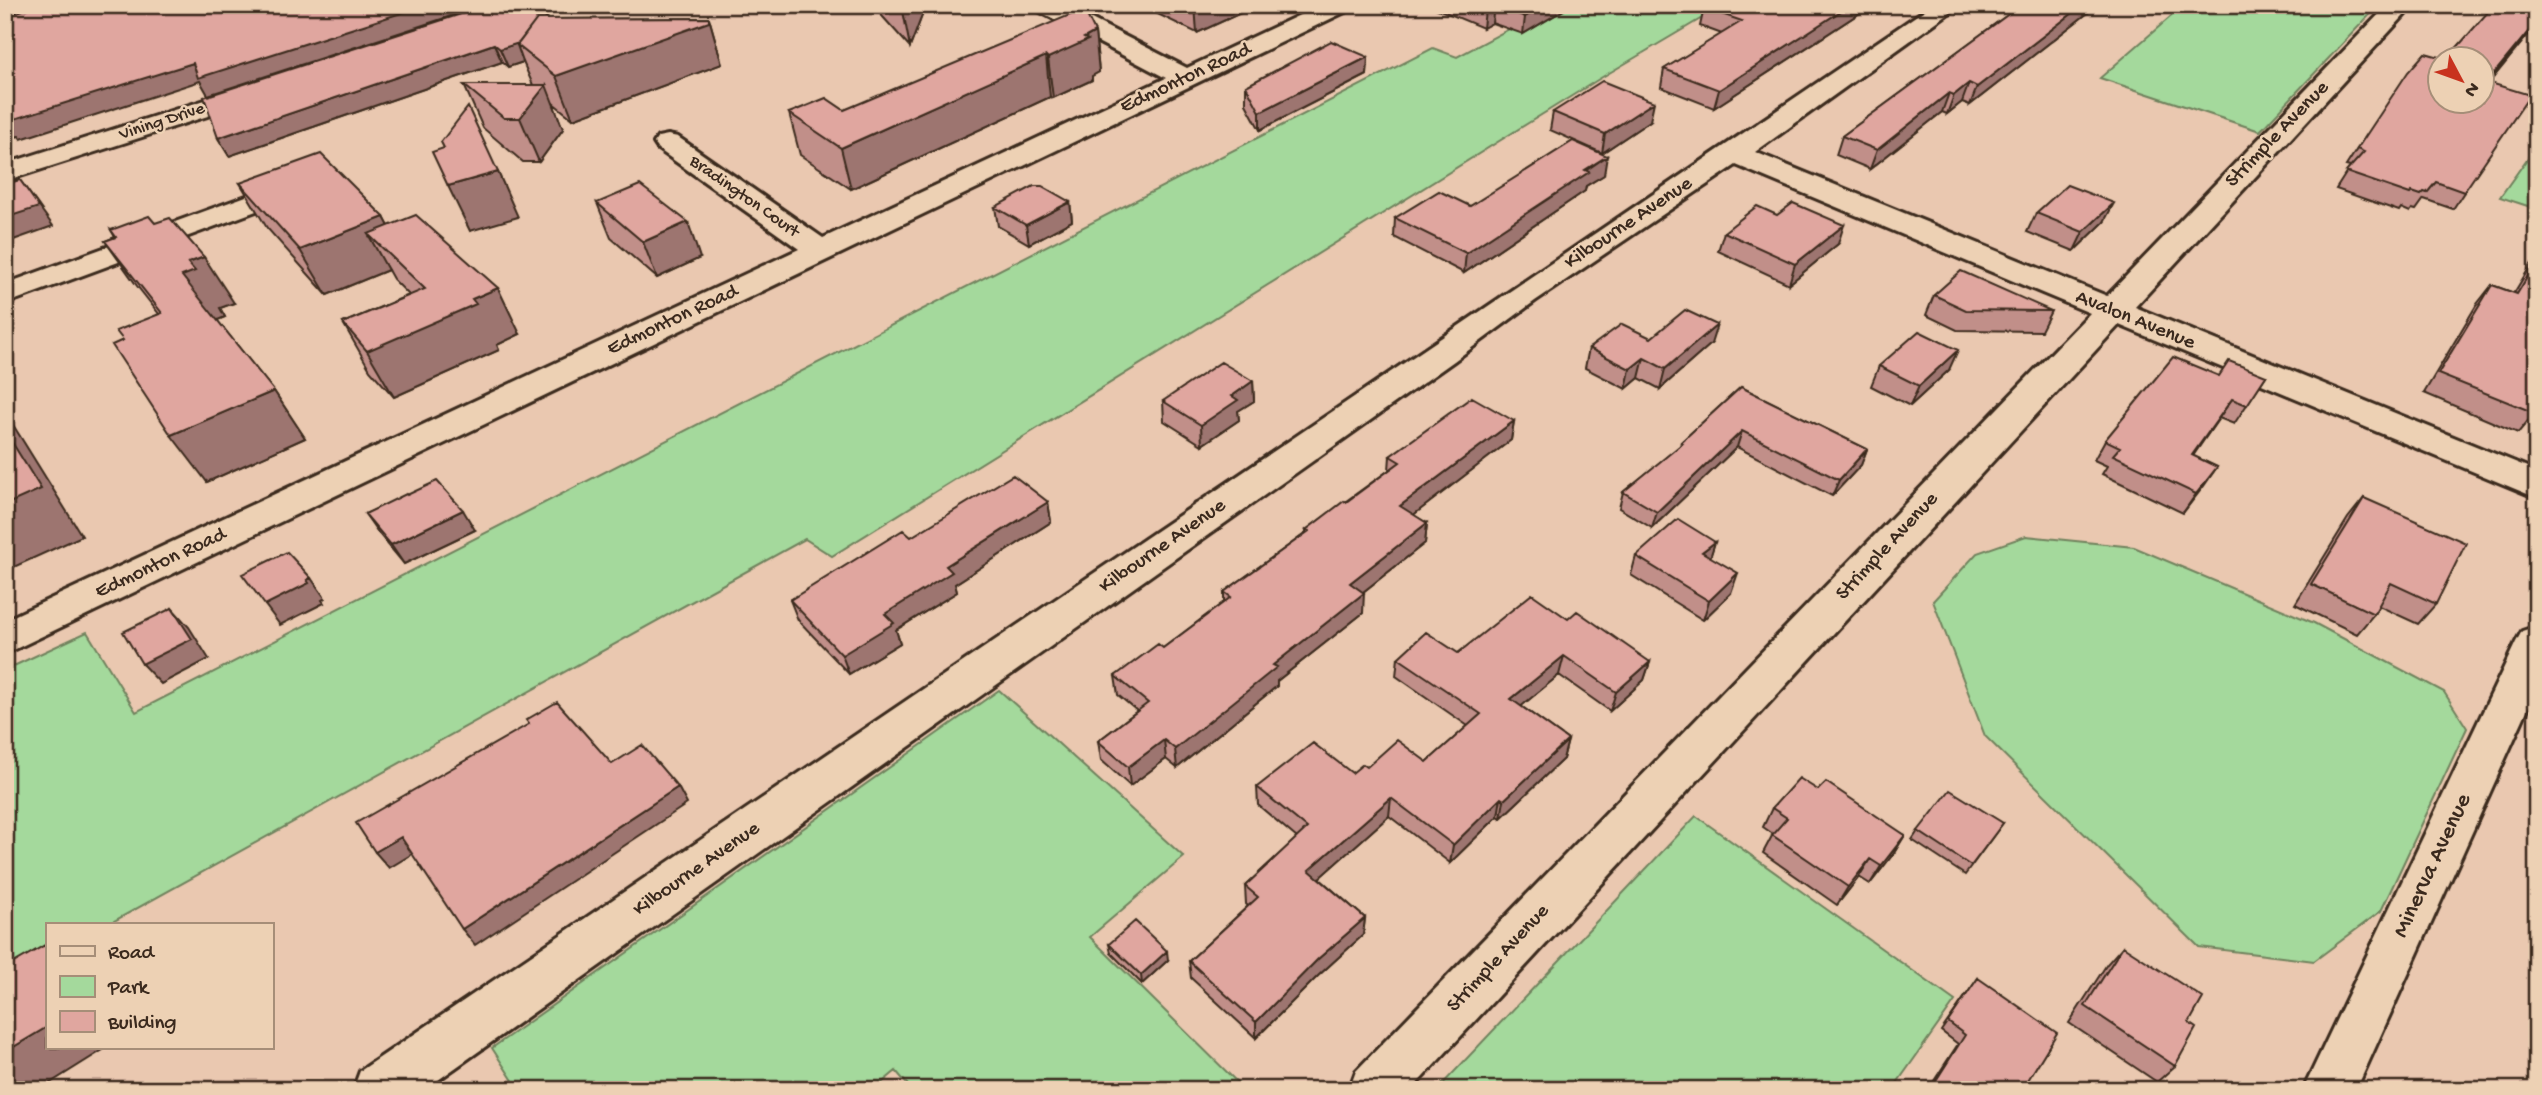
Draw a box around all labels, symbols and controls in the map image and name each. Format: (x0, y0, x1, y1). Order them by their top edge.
street label: Edmonton Road (1117, 37, 1257, 120)
north arrow (2426, 46, 2496, 116)
street label: Strimple Avenue (2221, 75, 2336, 194)
text: N (2458, 77, 2484, 101)
street label: Vining Drive (116, 98, 208, 146)
street label: Bradington Court (684, 151, 804, 244)
street label: Kilbourne Avenue (1560, 171, 1699, 276)
street label: Edmonton Road (604, 279, 744, 362)
street label: Avalon Avenue (2071, 286, 2200, 357)
street label: Strimple Avenue (1831, 487, 1945, 606)
street label: Kilbourne Avenue (1095, 493, 1232, 600)
street label: Edmonton Road (92, 522, 232, 605)
street label: Minerva Avenue (2387, 789, 2479, 943)
street label: Kilbourne Avenue (629, 816, 766, 923)
street label: Strimple Avenue (1442, 899, 1556, 1018)
legend (46, 923, 273, 1050)
text: Road (108, 942, 156, 967)
text: Park (107, 977, 151, 1002)
text: Building (107, 1012, 177, 1037)

